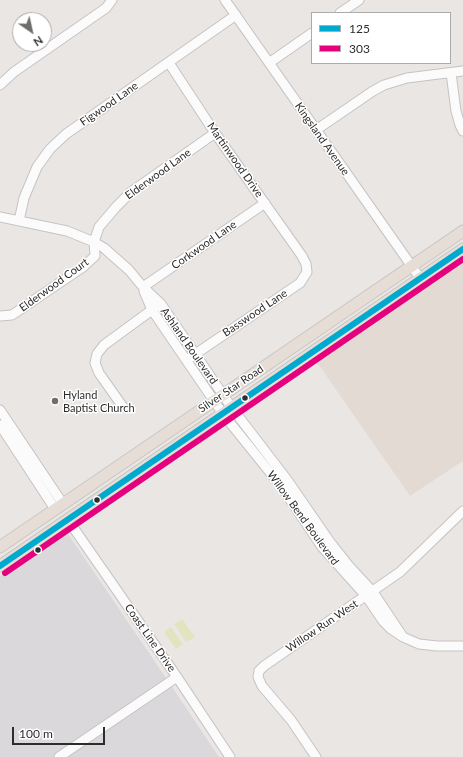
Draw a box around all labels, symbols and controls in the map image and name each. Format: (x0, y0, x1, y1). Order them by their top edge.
north arrow (12, 12, 52, 52)
legend (311, 12, 451, 64)
text: 125 (349, 21, 370, 36)
text: N (31, 34, 46, 49)
text: 303 (349, 41, 370, 56)
street label: Figwood Lane (78, 79, 140, 129)
street label: Kingsland Avenue (292, 100, 352, 178)
street label: Martinwood Drive (204, 120, 266, 200)
street label: Elderwood Lane (123, 146, 193, 202)
street label: Corkwood Lane (169, 218, 239, 272)
street label: Elderwood Court (17, 255, 91, 315)
street label: Basswood Lane (220, 287, 290, 339)
street label: Ashland Boulevard (158, 305, 220, 387)
street label: Silver Star Road (196, 362, 266, 416)
place label: Hyland Baptist Church (63, 388, 135, 414)
unlabelled marker (240, 393, 250, 403)
marker: Hyland Baptist Church (50, 396, 60, 406)
street label: Willow Bend Boulevard (264, 468, 342, 568)
unlabelled marker (92, 495, 102, 505)
unlabelled marker (33, 545, 43, 555)
street label: Willow Run West (284, 597, 360, 655)
street label: Coast Line Drive (122, 602, 178, 674)
scale bar (14, 719, 107, 745)
text: 100 m (19, 726, 53, 741)

